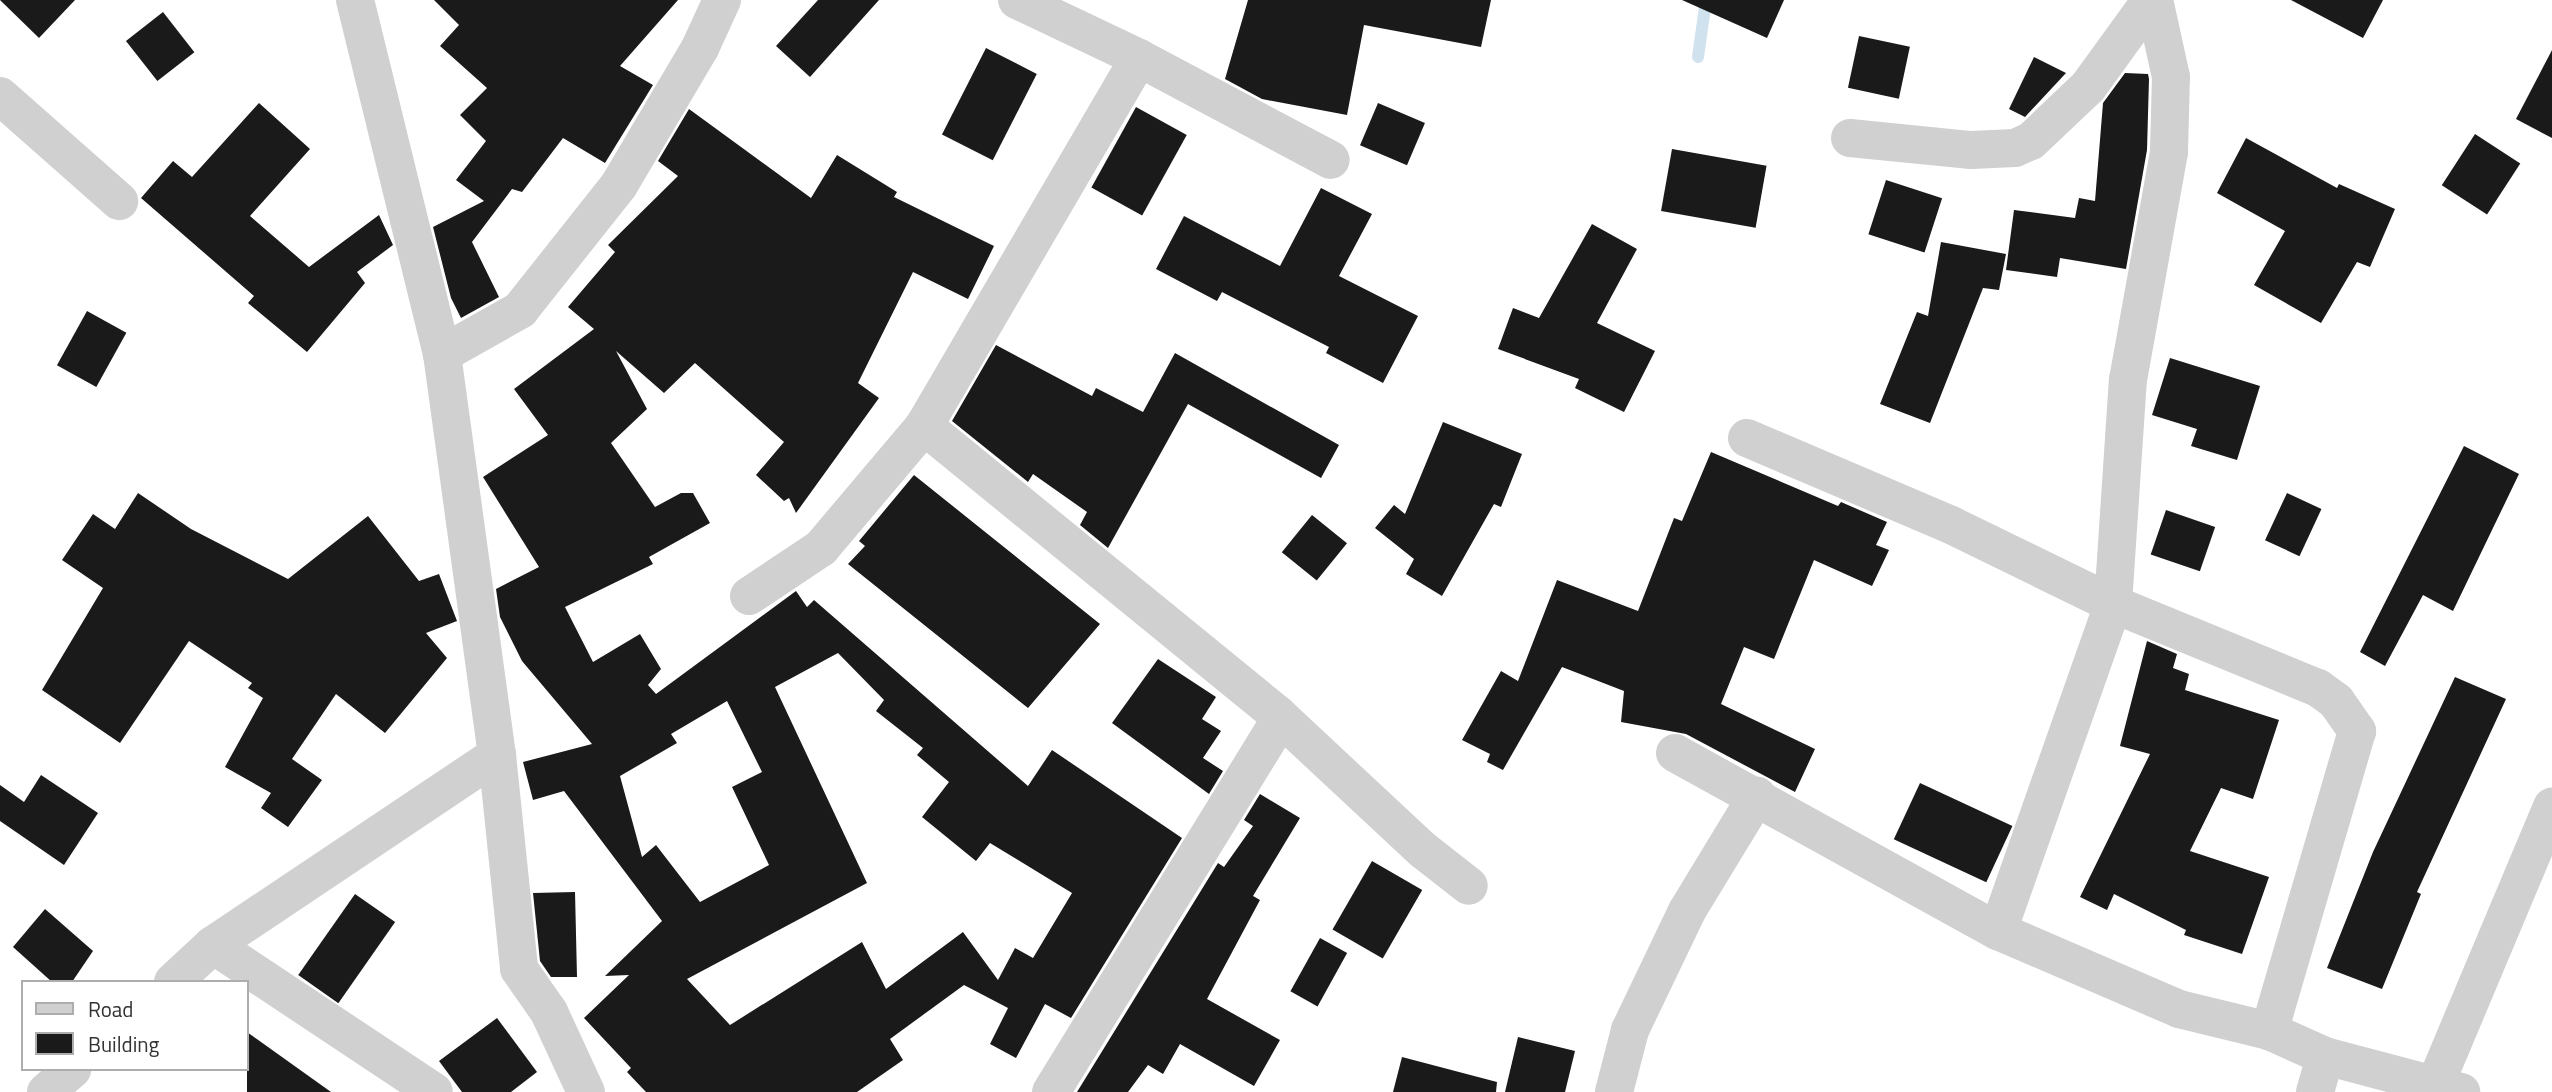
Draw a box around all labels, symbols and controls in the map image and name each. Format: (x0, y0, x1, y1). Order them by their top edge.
legend (21, 980, 248, 1071)
text: Road (88, 993, 133, 1025)
text: Building (88, 1028, 159, 1060)

